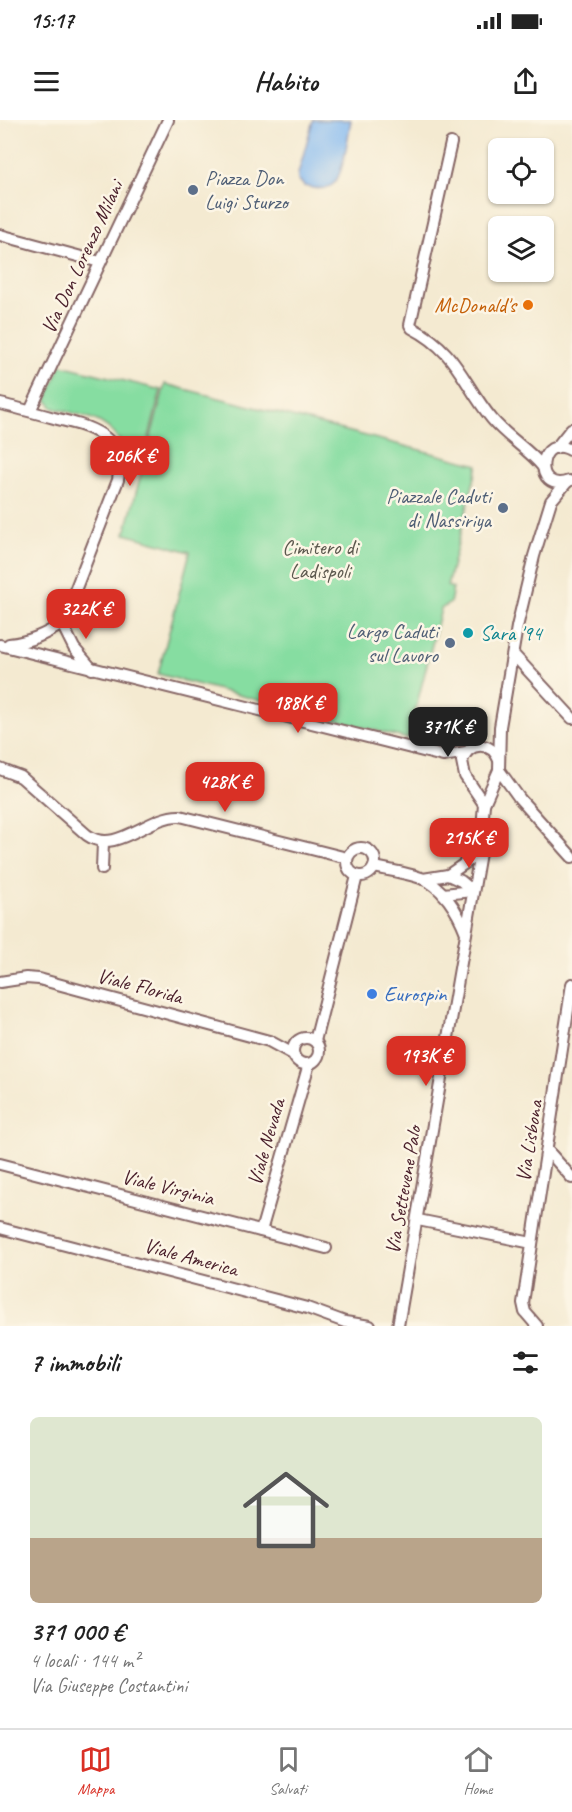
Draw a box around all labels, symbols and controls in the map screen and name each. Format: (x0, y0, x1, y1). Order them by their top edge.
text: 15:17 (30, 7, 74, 35)
text: Habito (254, 64, 318, 98)
icon: menu (30, 65, 63, 98)
icon: share (509, 65, 542, 98)
map controls (488, 138, 554, 282)
button: locate (488, 138, 554, 204)
place label: Piazza Don Luigi Sturzo (205, 165, 290, 215)
street label: Via Don Lorenzo Milani (35, 174, 130, 338)
marker: Piazza Don Luigi Sturzo (186, 183, 200, 197)
button: layers (488, 216, 554, 282)
place label: McDonald's (435, 292, 518, 318)
marker: McDonald's (521, 298, 535, 312)
pin: 206K € (81, 436, 179, 487)
text: 206K € (104, 443, 156, 468)
place label: Piazzale Caduti di Nassiriya (386, 483, 494, 533)
marker: Piazzale Caduti di Nassiriya (496, 501, 510, 515)
park label: Cimitero di Ladispoli (282, 534, 361, 584)
pin: 322K € (37, 589, 135, 640)
text: 322K € (61, 596, 112, 621)
place label: Largo Caduti sul Lavoro (347, 618, 441, 668)
place label: Sara '94 (480, 620, 544, 646)
marker: Sara '94 (461, 626, 475, 640)
marker: Largo Caduti sul Lavoro (443, 636, 457, 650)
pin: 188K € (249, 683, 347, 734)
text: 188K € (273, 690, 324, 715)
pin: 371K € (399, 707, 497, 758)
text: 371K € (423, 714, 473, 739)
pin: 428K € (176, 762, 274, 813)
text: 428K € (200, 769, 251, 794)
pin: 215K € (420, 818, 518, 869)
text: 215K € (444, 825, 494, 850)
street label: Viale Florida (95, 962, 188, 1010)
place label: Eurospin (384, 981, 447, 1007)
marker: Eurospin (365, 987, 379, 1001)
pin: 193K € (377, 1036, 475, 1087)
text: 193K € (401, 1043, 451, 1068)
street label: Viale Nevada (241, 1093, 291, 1188)
street label: Via Lisbona (510, 1097, 549, 1184)
street label: Via Settevene Palo (379, 1121, 428, 1256)
street label: Viale Virginia (119, 1163, 218, 1211)
street label: Viale America (141, 1232, 243, 1283)
text: 7 immobili (30, 1346, 119, 1379)
icon: filters (509, 1346, 542, 1379)
icon: home (232, 1456, 340, 1564)
text: 371 000 € (30, 1615, 124, 1648)
text: 4 locali · 144 m² (30, 1648, 139, 1673)
text: Via Giuseppe Costantini (30, 1673, 187, 1698)
tab: Mappa (77, 1743, 114, 1799)
tab: Salvati (269, 1743, 307, 1799)
tab: Home (462, 1743, 495, 1799)

